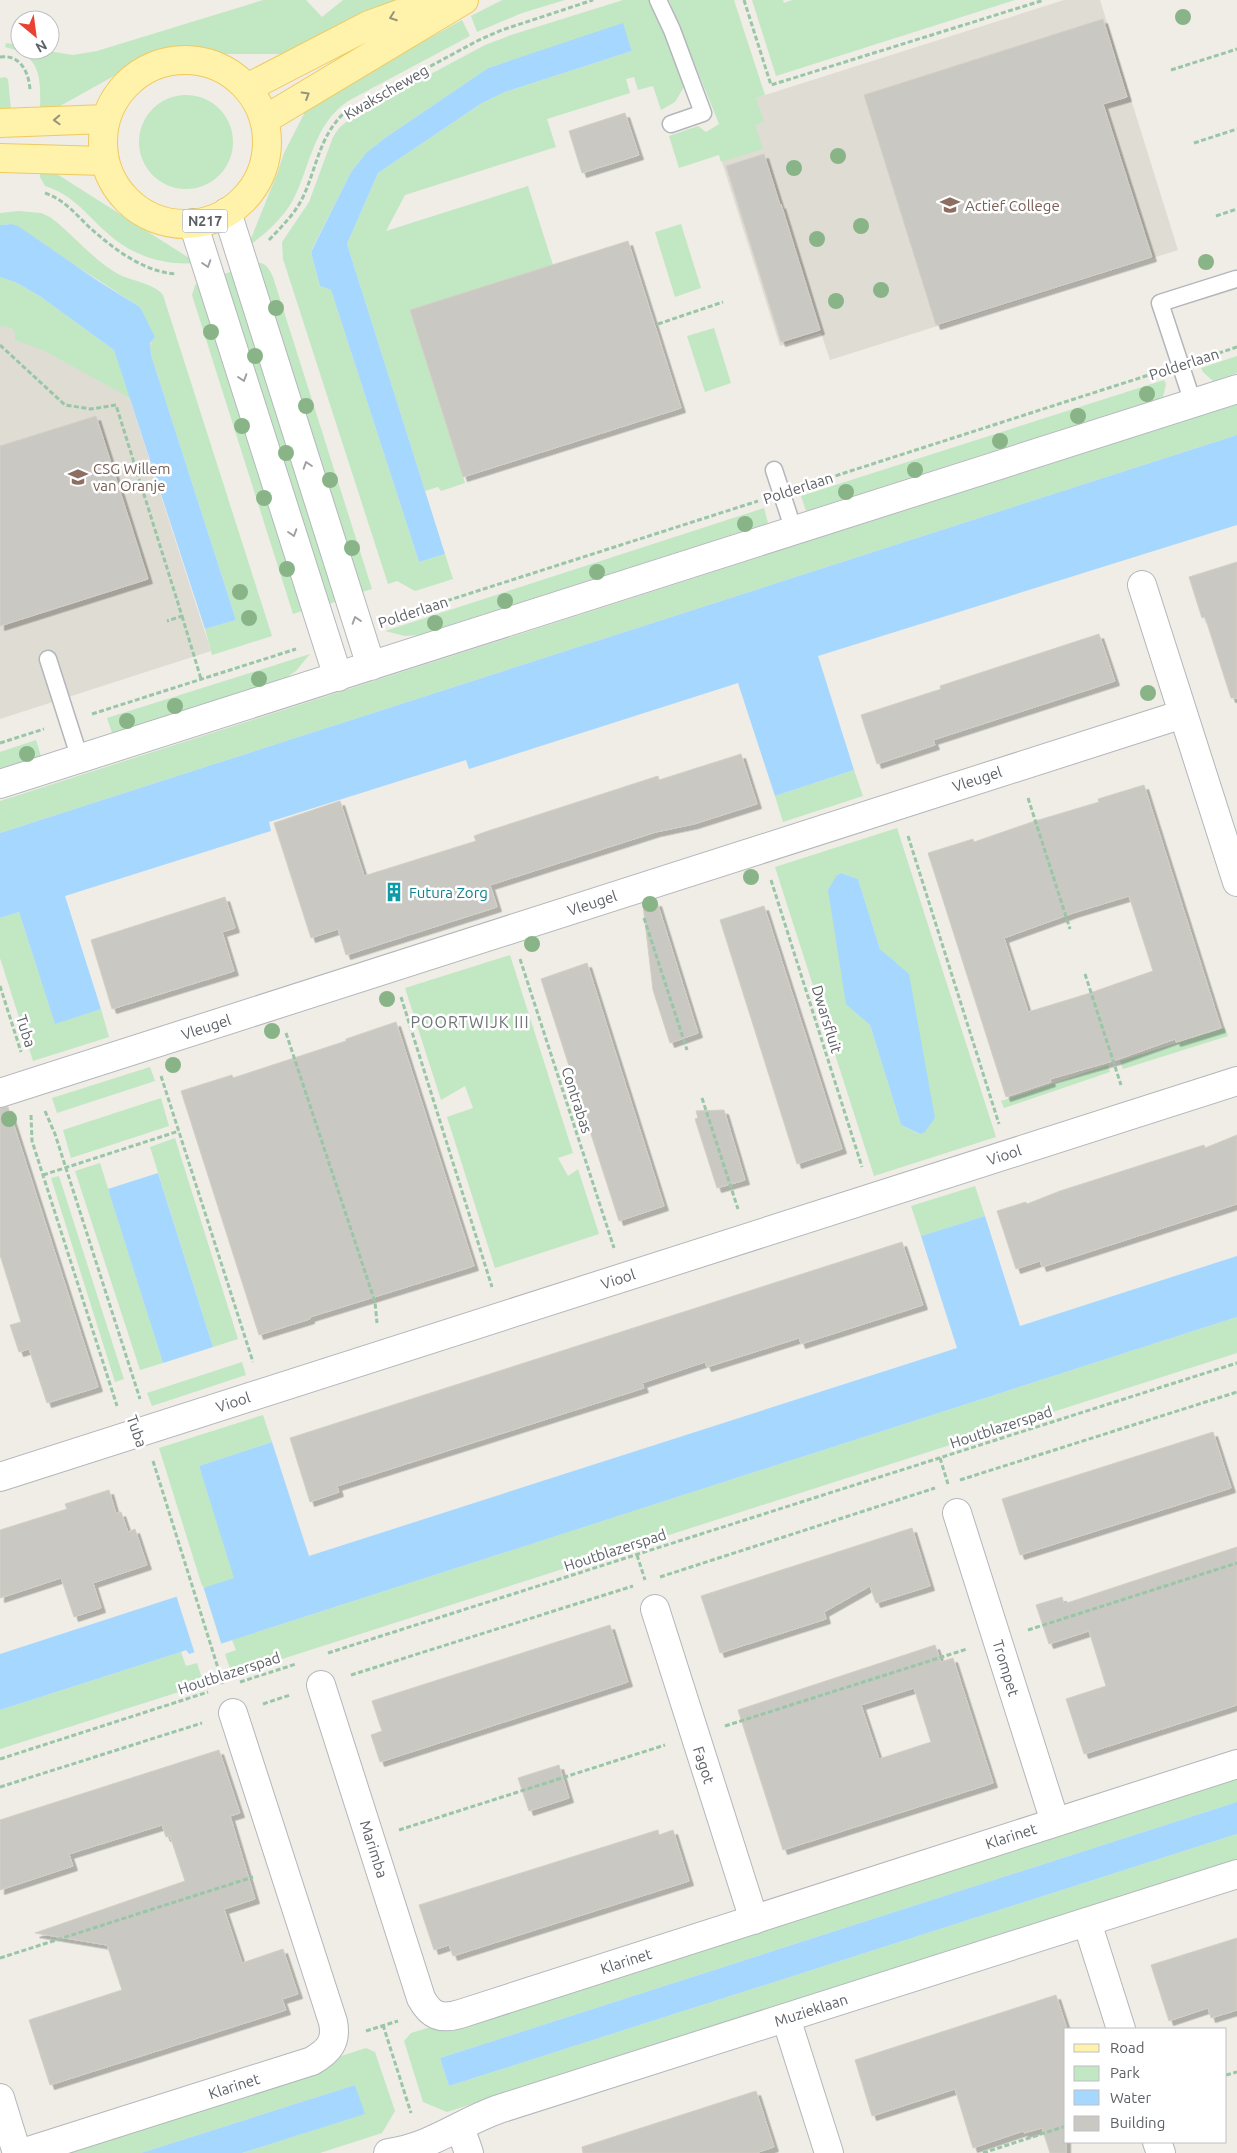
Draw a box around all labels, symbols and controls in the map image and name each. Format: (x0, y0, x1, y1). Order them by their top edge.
north arrow (10, 10, 60, 60)
one-way arrow (389, 11, 397, 21)
text: N (33, 37, 50, 56)
street label: Kwakscheweg (341, 61, 431, 123)
one-way arrow (300, 91, 309, 101)
one-way arrow (53, 115, 60, 125)
school or university icon: Actief College (939, 194, 961, 216)
place label: Actief College (965, 197, 1060, 214)
road number: N217 (182, 210, 228, 232)
one-way arrow (201, 260, 211, 268)
street label: Polderlaan (1147, 345, 1221, 383)
one-way arrow (238, 373, 248, 382)
place label: CSG Willem van Oranje (93, 460, 171, 494)
one-way arrow (303, 461, 313, 470)
school or university icon: CSG Willem van Oranje (67, 466, 89, 488)
street label: Polderlaan (761, 469, 835, 507)
one-way arrow (287, 528, 297, 537)
street label: Polderlaan (376, 593, 450, 631)
one-way arrow (352, 616, 362, 624)
street label: Vleugel (950, 763, 1004, 795)
building icon: Futura Zorg (383, 881, 405, 903)
place label: Futura Zorg (409, 884, 488, 901)
street label: Vleugel (565, 887, 619, 919)
street label: Dwarsfluit (809, 983, 845, 1055)
street label: Vleugel (179, 1011, 233, 1043)
street label: Tuba (13, 1013, 39, 1049)
district label: POORTWIJK III (410, 1013, 530, 1031)
street label: Contrabas (558, 1065, 596, 1135)
street label: Viool (985, 1141, 1023, 1169)
street label: Viool (599, 1265, 637, 1293)
street label: Viool (214, 1388, 252, 1416)
street label: Houtblazerspad (948, 1402, 1054, 1452)
street label: Tuba (123, 1413, 151, 1449)
street label: Houtblazerspad (562, 1525, 668, 1575)
street label: Trompet (989, 1638, 1023, 1698)
street label: Houtblazerspad (176, 1648, 282, 1698)
street label: Fagot (690, 1744, 718, 1786)
street label: Marimba (357, 1818, 391, 1880)
street label: Klarinet (983, 1820, 1039, 1852)
street label: Klarinet (598, 1945, 654, 1977)
street label: Muzieklaan (772, 1990, 850, 2030)
legend (1064, 2028, 1227, 2143)
text: Road (1110, 2039, 1145, 2056)
text: Park (1110, 2064, 1140, 2081)
street label: Klarinet (206, 2070, 262, 2102)
text: Water (1110, 2089, 1151, 2106)
text: Building (1110, 2114, 1165, 2131)

